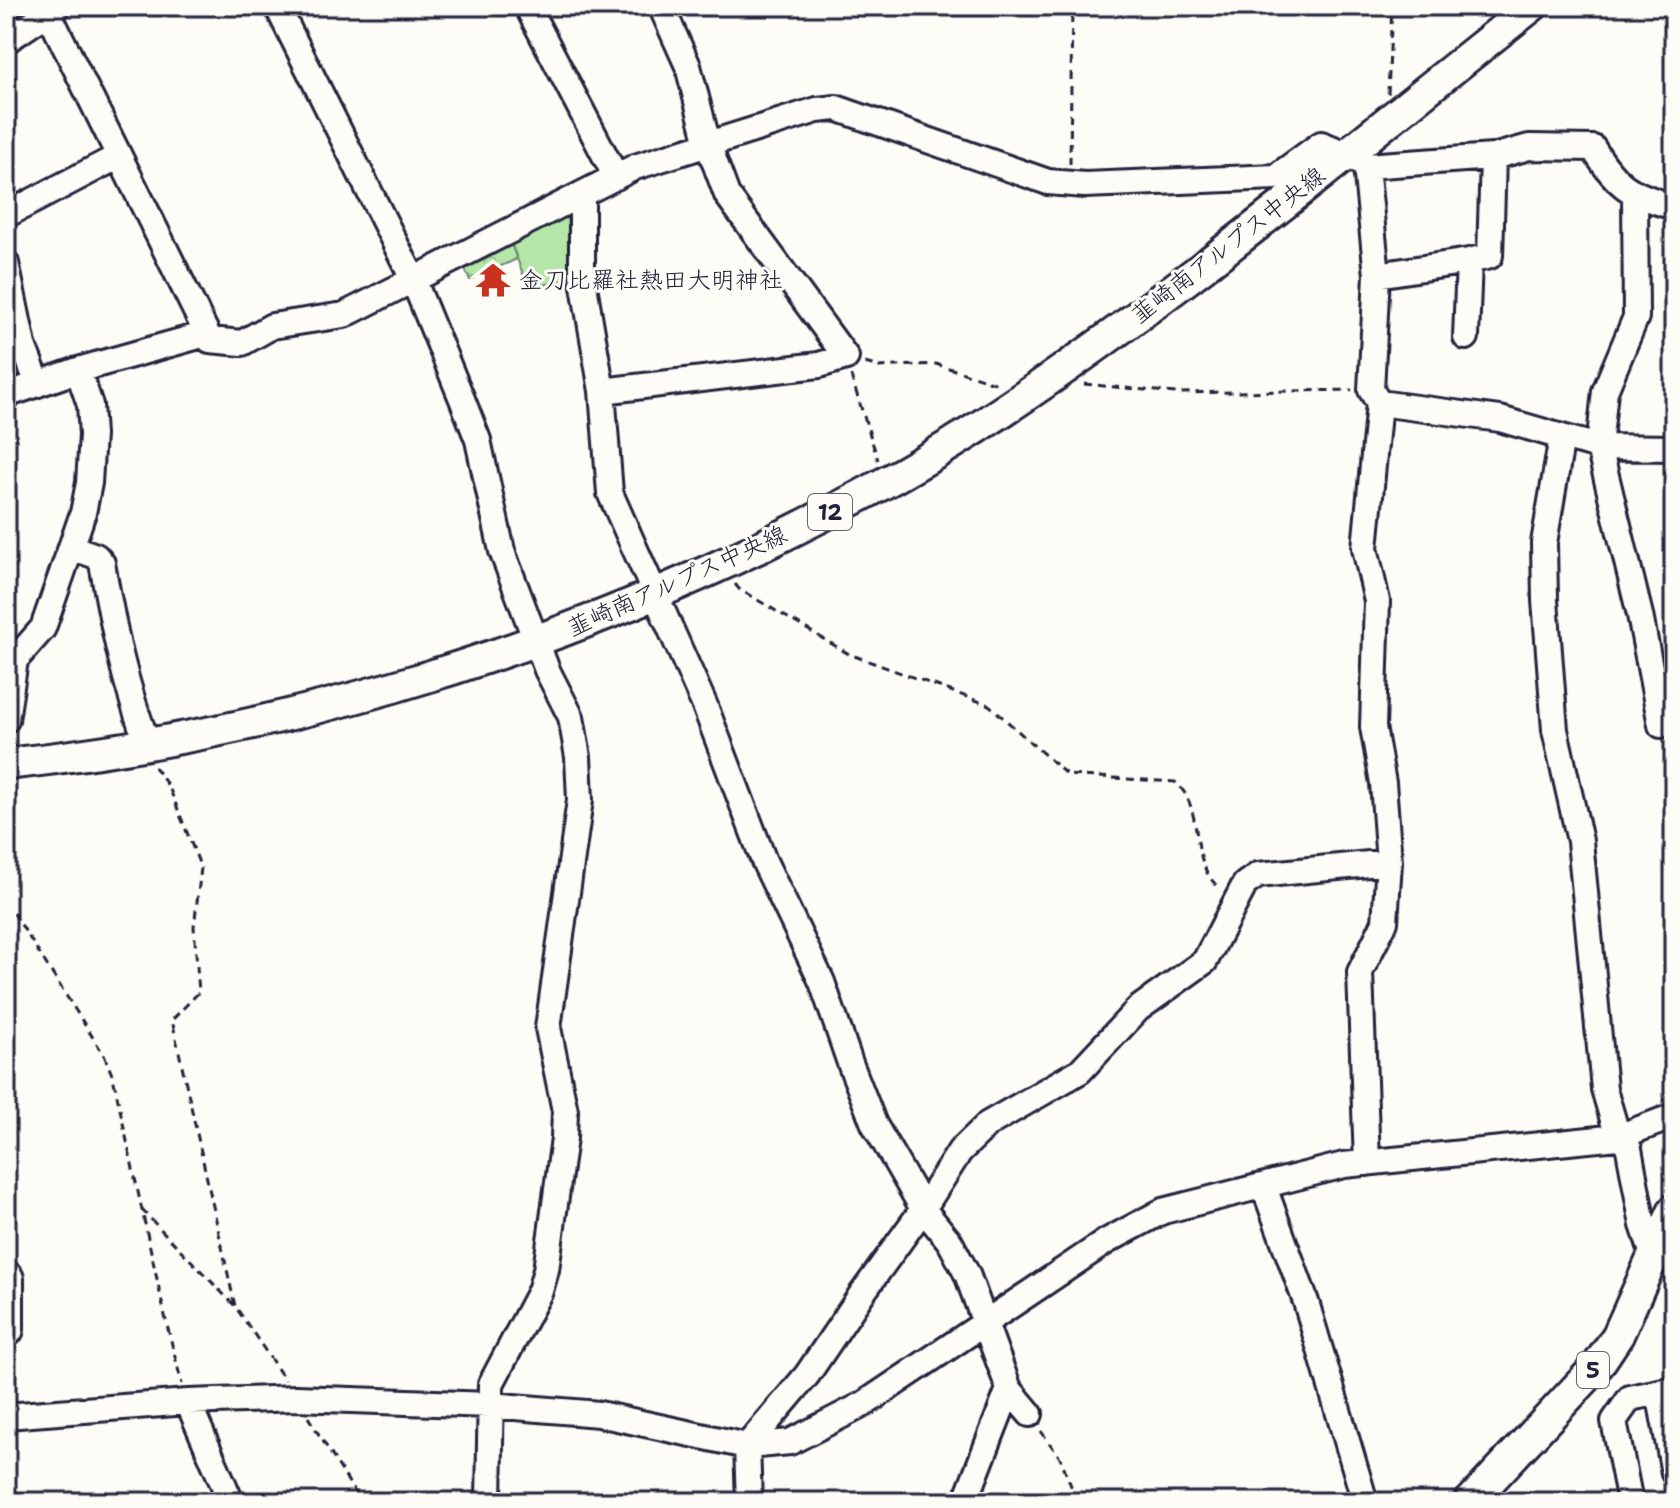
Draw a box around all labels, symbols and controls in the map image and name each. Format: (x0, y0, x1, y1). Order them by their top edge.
street label: 韮崎南アルプス中央線 (1125, 159, 1331, 331)
temple icon: 金刀比羅社熱田大明神社 (474, 261, 512, 299)
place label: 金刀比羅社熱田大明神社 (519, 264, 783, 296)
road number: 12 (808, 494, 852, 530)
street label: 韮崎南アルプス中央線 (562, 518, 792, 644)
road number: 5 (1577, 1352, 1609, 1388)

